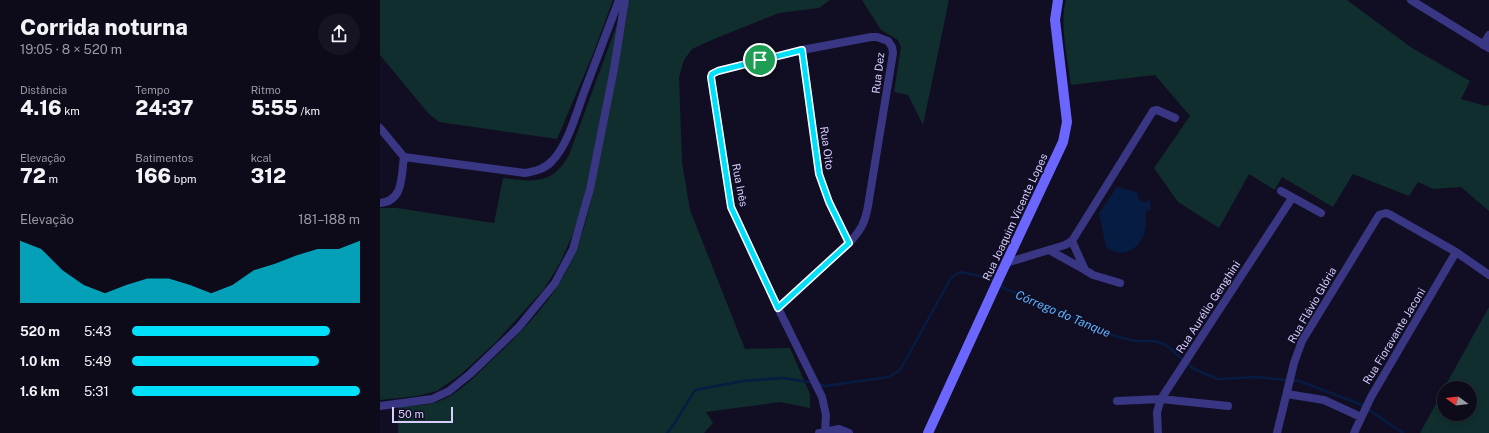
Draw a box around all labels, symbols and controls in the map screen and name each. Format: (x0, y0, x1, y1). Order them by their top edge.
button: share (318, 13, 360, 55)
text: Corrida noturna (20, 14, 188, 40)
text: 19:05 · 8 × 520 m (20, 42, 122, 57)
pin (743, 43, 777, 77)
icon: arrive (749, 49, 771, 71)
street label: Rua Dez (870, 52, 886, 94)
text: Distância (20, 84, 67, 96)
text: Tempo (135, 84, 170, 96)
text: Ritmo (251, 84, 281, 96)
text: 4.16 (20, 96, 62, 120)
text: 24:37 (135, 96, 194, 120)
text: 5:55 (251, 96, 298, 120)
text: km (62, 105, 80, 117)
text: /km (298, 105, 320, 117)
street label: Rua Oito (818, 126, 836, 170)
street label: Rua Joaquim Vicente Lopes (980, 151, 1050, 282)
text: Elevação (20, 152, 66, 164)
text: Batimentos (135, 152, 193, 164)
text: kcal (251, 152, 272, 164)
street label: Rua Inês (730, 162, 750, 208)
text: 72 (20, 164, 46, 188)
text: 166 (135, 164, 171, 188)
text: 312 (251, 164, 286, 188)
text: m (46, 173, 58, 185)
text: bpm (171, 173, 196, 185)
text: Elevação (20, 212, 74, 227)
text: 181–188 m (298, 212, 360, 227)
street label: Rua Aurélio Genghini (1174, 259, 1242, 355)
street label: Rua Flávio Glória (1285, 265, 1339, 345)
street label: Rua Fioravante Jaconi (1360, 286, 1428, 386)
water label: Córrego do Tanque (1013, 288, 1113, 340)
text: 520 m (20, 324, 60, 339)
text: 5:43 (84, 324, 112, 339)
text: 1.0 km (20, 354, 60, 369)
text: 5:49 (84, 354, 111, 369)
north arrow (1437, 381, 1477, 421)
map controls (1437, 381, 1477, 421)
text: 1.6 km (20, 384, 60, 399)
text: 5:31 (84, 384, 109, 399)
scale bar (392, 405, 453, 424)
text: 50 m (398, 408, 424, 420)

